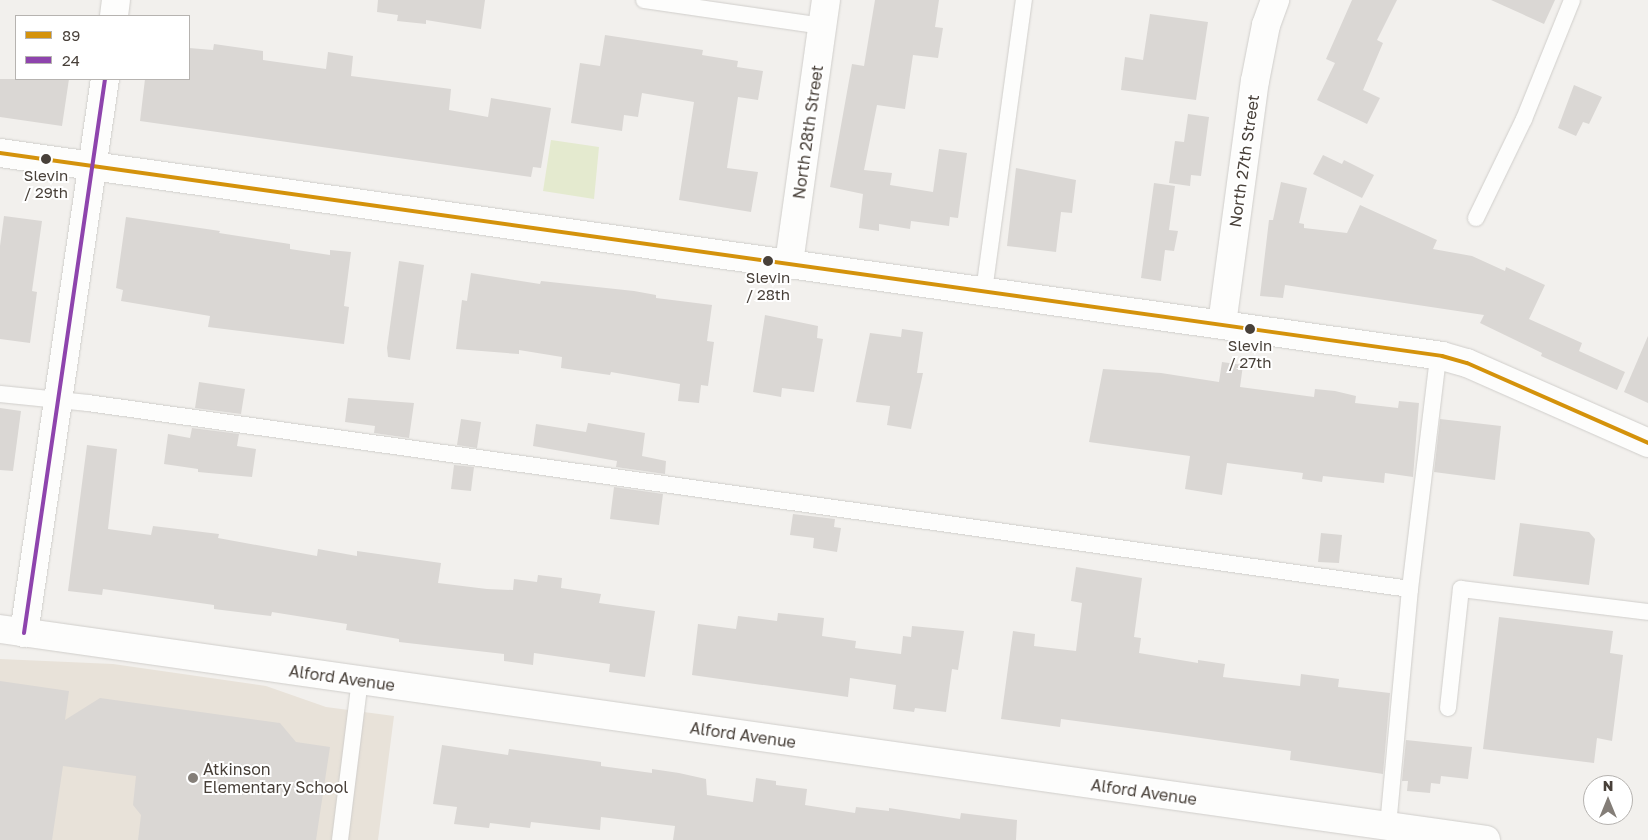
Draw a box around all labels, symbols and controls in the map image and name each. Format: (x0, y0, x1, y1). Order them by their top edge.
legend (15, 15, 190, 80)
text: 89 (62, 26, 80, 44)
text: 24 (62, 51, 80, 69)
street label: North 28th Street (789, 64, 827, 200)
street label: North 27th Street (1225, 93, 1263, 229)
marker: Slevin / 29th (41, 154, 51, 164)
place label: Slevin / 29th (24, 166, 68, 201)
marker: Slevin / 28th (763, 256, 773, 266)
place label: Slevin / 28th (746, 268, 790, 303)
marker: Slevin / 27th (1245, 324, 1255, 334)
place label: Slevin / 27th (1228, 336, 1272, 371)
street label: Alford Avenue (288, 661, 396, 695)
street label: Alford Avenue (689, 718, 797, 752)
place label: Atkinson Elementary School (203, 759, 348, 797)
marker: Atkinson Elementary School (187, 772, 199, 784)
street label: Alford Avenue (1090, 775, 1198, 809)
north arrow (1583, 775, 1633, 825)
text: N (1603, 777, 1613, 794)

